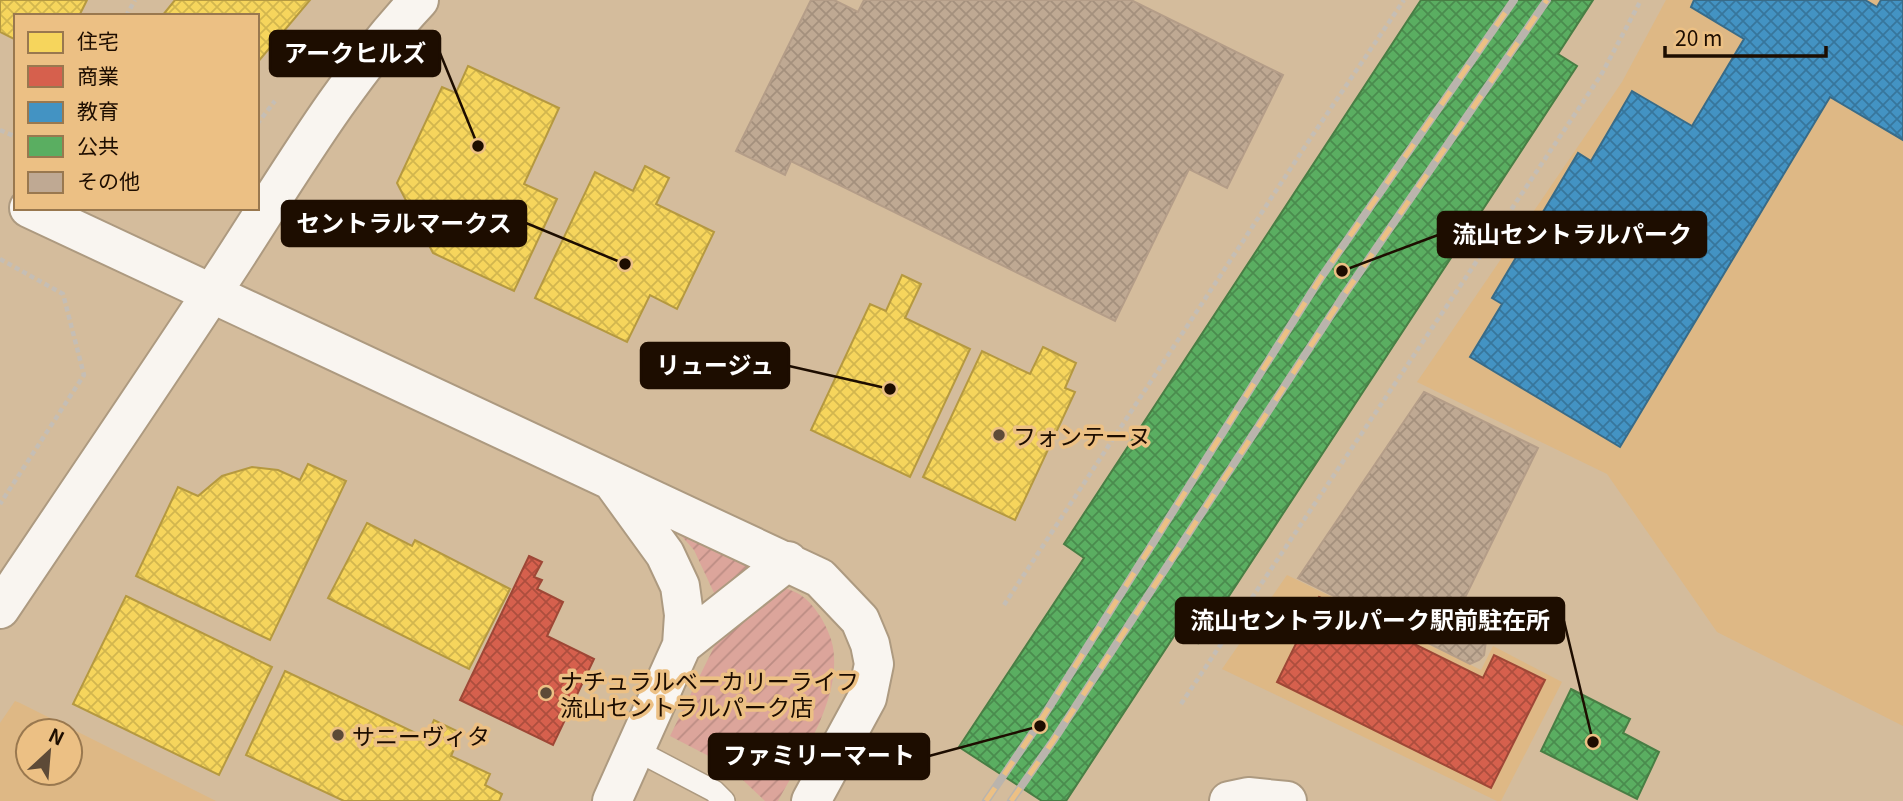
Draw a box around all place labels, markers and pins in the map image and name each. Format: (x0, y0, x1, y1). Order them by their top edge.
callout: アークヒルズ (270, 31, 440, 76)
callout: セントラルマークス (282, 201, 526, 246)
callout: 流山セントラルパーク (1438, 212, 1706, 257)
callout: リュージュ (641, 343, 789, 388)
place label: フォンテーヌ (1013, 418, 1151, 452)
marker: フォンテーヌ (991, 427, 1007, 443)
callout: 流山セントラルパーク駅前駐在所 (1176, 598, 1564, 643)
place label: ナチュラルベーカリーライフ 流山セントラルパーク店 (560, 663, 859, 723)
marker: ナチュラルベーカリーライフ 流山セントラルパーク店 (538, 685, 554, 701)
place label: サニーヴィタ (352, 718, 490, 752)
marker: サニーヴィタ (330, 727, 346, 743)
callout: ファミリーマート (709, 734, 929, 779)

